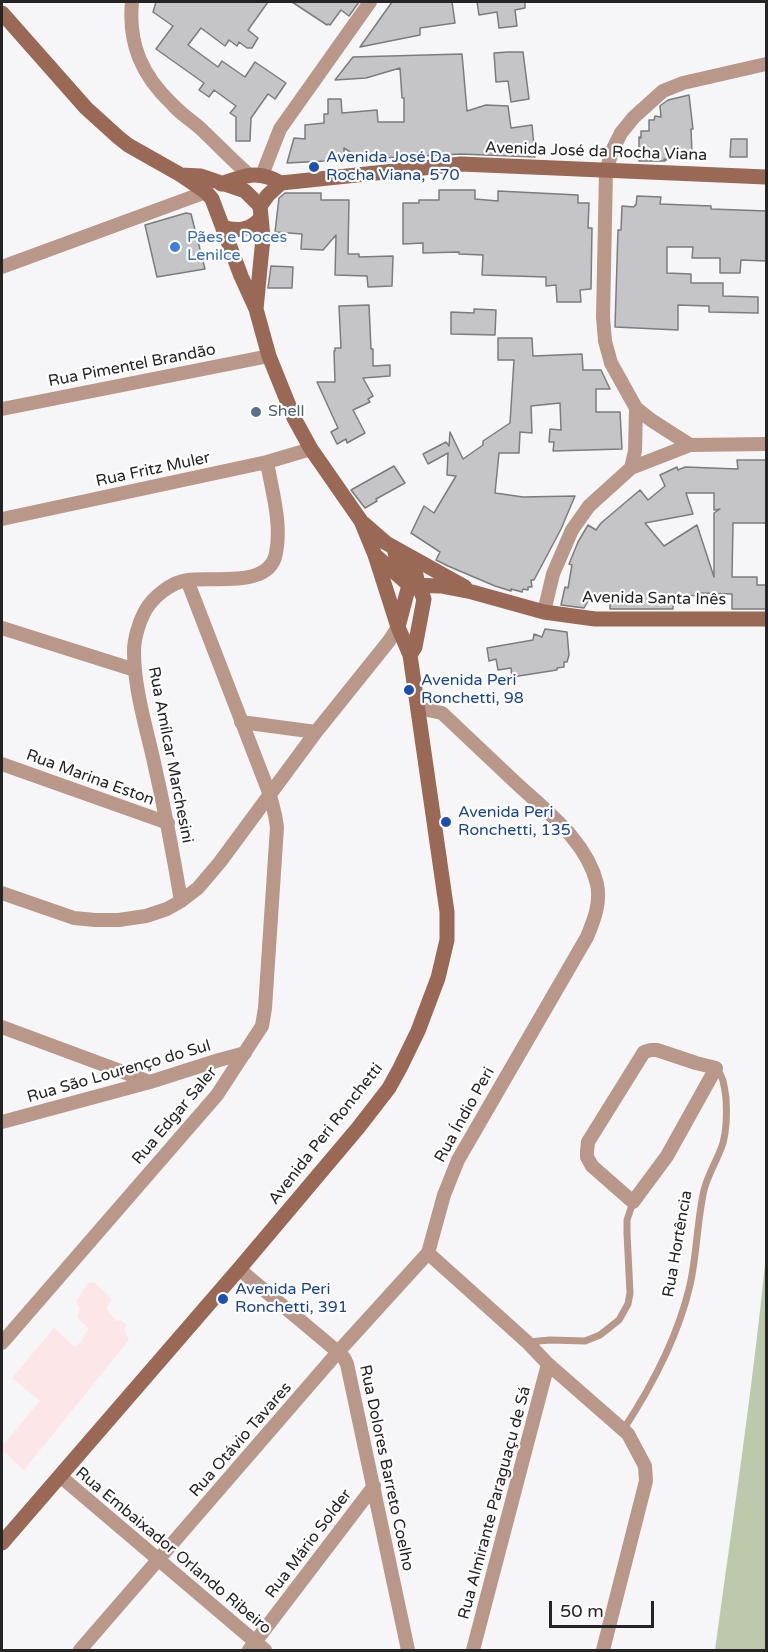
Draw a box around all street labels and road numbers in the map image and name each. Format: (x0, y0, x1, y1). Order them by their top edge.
street label: Avenida José da Rocha Viana (485, 139, 707, 165)
street label: Rua Pimentel Brandão (47, 340, 217, 392)
street label: Rua Fritz Muler (94, 449, 212, 491)
street label: Avenida Santa Inês (582, 588, 726, 610)
street label: Rua Amílcar Marchesini (143, 665, 197, 845)
street label: Rua Marina Eston (23, 746, 157, 810)
street label: Rua São Lourenço do Sul (25, 1037, 213, 1107)
street label: Avenida Peri Ronchetti (265, 1060, 387, 1208)
street label: Rua Edgar Saler (129, 1063, 221, 1169)
street label: Rua Índio Peri (431, 1064, 499, 1166)
street label: Rua Hortência (659, 1189, 697, 1299)
street label: Rua Dolores Barreto Coelho (355, 1363, 417, 1573)
street label: Rua Otávio Tavares (186, 1379, 296, 1501)
street label: Rua Almirante Paraguaçu de Sá (455, 1384, 535, 1622)
street label: Rua Embaixador Orlando Ribeiro (71, 1463, 275, 1639)
street label: Rua Mário Solder (262, 1486, 356, 1602)

